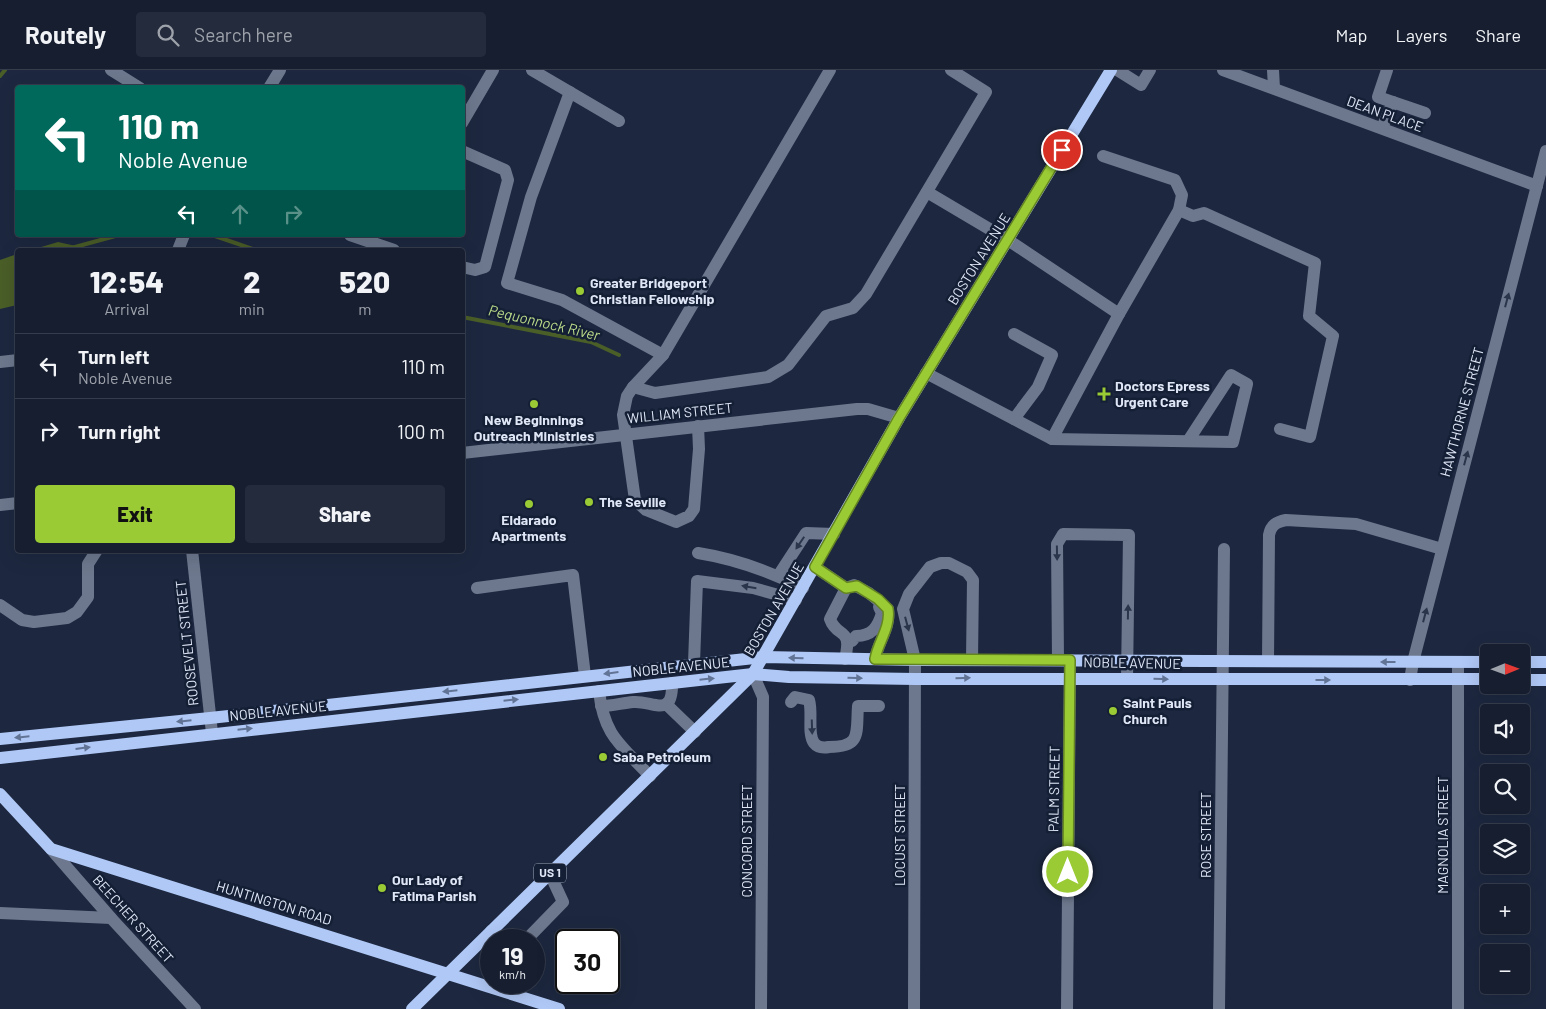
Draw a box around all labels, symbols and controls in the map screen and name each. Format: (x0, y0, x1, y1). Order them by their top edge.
search box (136, 12, 486, 57)
text: Routely (25, 20, 106, 49)
icon: search (154, 21, 182, 49)
text: Search here (194, 23, 293, 46)
text: Map (1335, 24, 1367, 46)
text: Layers (1395, 24, 1448, 46)
text: Share (1476, 24, 1521, 46)
street label: DEAN PLACE (1345, 92, 1426, 135)
text: 110 m (118, 104, 199, 146)
icon: left (35, 105, 100, 170)
pin (1041, 129, 1083, 171)
icon: arrive (1048, 136, 1076, 164)
text: Noble Avenue (118, 146, 248, 172)
icon: left (173, 200, 201, 228)
icon: ahead (226, 200, 254, 228)
icon: right (279, 200, 307, 228)
street label: BOSTON AVENUE (944, 210, 1014, 308)
text: 12:54 (90, 263, 164, 299)
text: 2 (243, 263, 260, 299)
text: 520 (340, 263, 390, 299)
place label: Greater Bridgeport Christian Fellowship (590, 274, 714, 307)
marker: Greater Bridgeport Christian Fellowship (574, 285, 586, 297)
one-way arrow (1503, 293, 1511, 308)
text: Arrival (105, 299, 149, 318)
text: min (239, 299, 265, 318)
text: m (358, 299, 371, 318)
water label: Pequonnock River (487, 300, 602, 344)
text: Turn left (78, 345, 149, 368)
street label: HAWTHORNE STREET (1436, 345, 1487, 479)
icon: left (35, 352, 63, 380)
text: 110 m (401, 355, 445, 378)
text: Noble Avenue (78, 368, 173, 387)
place label: Doctors Epress Urgent Care (1115, 377, 1210, 410)
marker: Doctors Epress Urgent Care (1097, 387, 1111, 401)
marker: New Beginnings Outreach Ministries (528, 398, 540, 410)
street label: WILLIAM STREET (626, 399, 734, 427)
place label: New Beginnings Outreach Ministries (474, 411, 594, 444)
icon: right (35, 417, 63, 445)
text: Turn right (78, 420, 160, 443)
text: 100 m (397, 420, 445, 443)
one-way arrow (1462, 450, 1470, 465)
button: Exit (35, 485, 235, 543)
button: Share (245, 485, 445, 543)
place label: The Seville (599, 493, 667, 510)
marker: The Seville (583, 496, 595, 508)
marker: Eldarado Apartments (523, 498, 535, 510)
place label: Eldarado Apartments (492, 511, 566, 544)
one-way arrow (795, 536, 805, 550)
one-way arrow (1053, 545, 1061, 561)
street label: BOSTON AVENUE (740, 559, 807, 658)
street label: ROOSEVELT STREET (171, 579, 202, 707)
one-way arrow (741, 583, 757, 591)
one-way arrow (1124, 603, 1132, 619)
one-way arrow (1421, 607, 1429, 622)
one-way arrow (904, 617, 912, 632)
north arrow (1480, 644, 1530, 694)
map controls (1480, 644, 1530, 994)
street label: NOBLE AVENUE (632, 653, 730, 680)
one-way arrow (788, 653, 804, 661)
street label: NOBLE AVENUE (1083, 653, 1181, 672)
one-way arrow (1379, 658, 1395, 666)
one-way arrow (603, 669, 619, 677)
one-way arrow (847, 674, 863, 682)
one-way arrow (956, 674, 972, 682)
one-way arrow (699, 675, 715, 683)
one-way arrow (1153, 675, 1169, 683)
one-way arrow (1315, 676, 1331, 684)
one-way arrow (441, 687, 457, 695)
place label: Saint Pauls Church (1123, 694, 1192, 727)
one-way arrow (503, 696, 519, 704)
street label: NOBLE AVENUE (229, 697, 327, 724)
button: sound (1480, 704, 1530, 754)
marker: Saint Pauls Church (1107, 705, 1119, 717)
one-way arrow (176, 717, 192, 725)
one-way arrow (808, 720, 816, 736)
one-way arrow (237, 725, 253, 733)
one-way arrow (14, 733, 30, 741)
one-way arrow (75, 744, 91, 752)
street label: PALM STREET (1044, 746, 1063, 832)
place label: Saba Petroleum (613, 748, 711, 765)
marker: Saba Petroleum (597, 751, 609, 763)
button: search (1480, 764, 1530, 814)
street label: MAGNOLIA STREET (1434, 776, 1451, 894)
street label: CONCORD STREET (738, 784, 755, 898)
street label: LOCUST STREET (891, 784, 908, 886)
street label: ROSE STREET (1197, 792, 1214, 878)
button: layers (1480, 824, 1530, 874)
position arrow (1041, 845, 1093, 897)
road number: US 1 (534, 864, 566, 882)
street label: BEECHER STREET (89, 871, 177, 966)
place label: Our Lady of Fatima Parish (392, 871, 476, 904)
street label: HUNTINGTON ROAD (214, 877, 334, 928)
marker: Our Lady of Fatima Parish (376, 882, 388, 894)
button: + (1480, 884, 1530, 934)
speed limit sign: 30 (555, 929, 620, 994)
text: 19 (501, 940, 524, 970)
button: − (1480, 944, 1530, 994)
text: km/h (499, 967, 526, 981)

